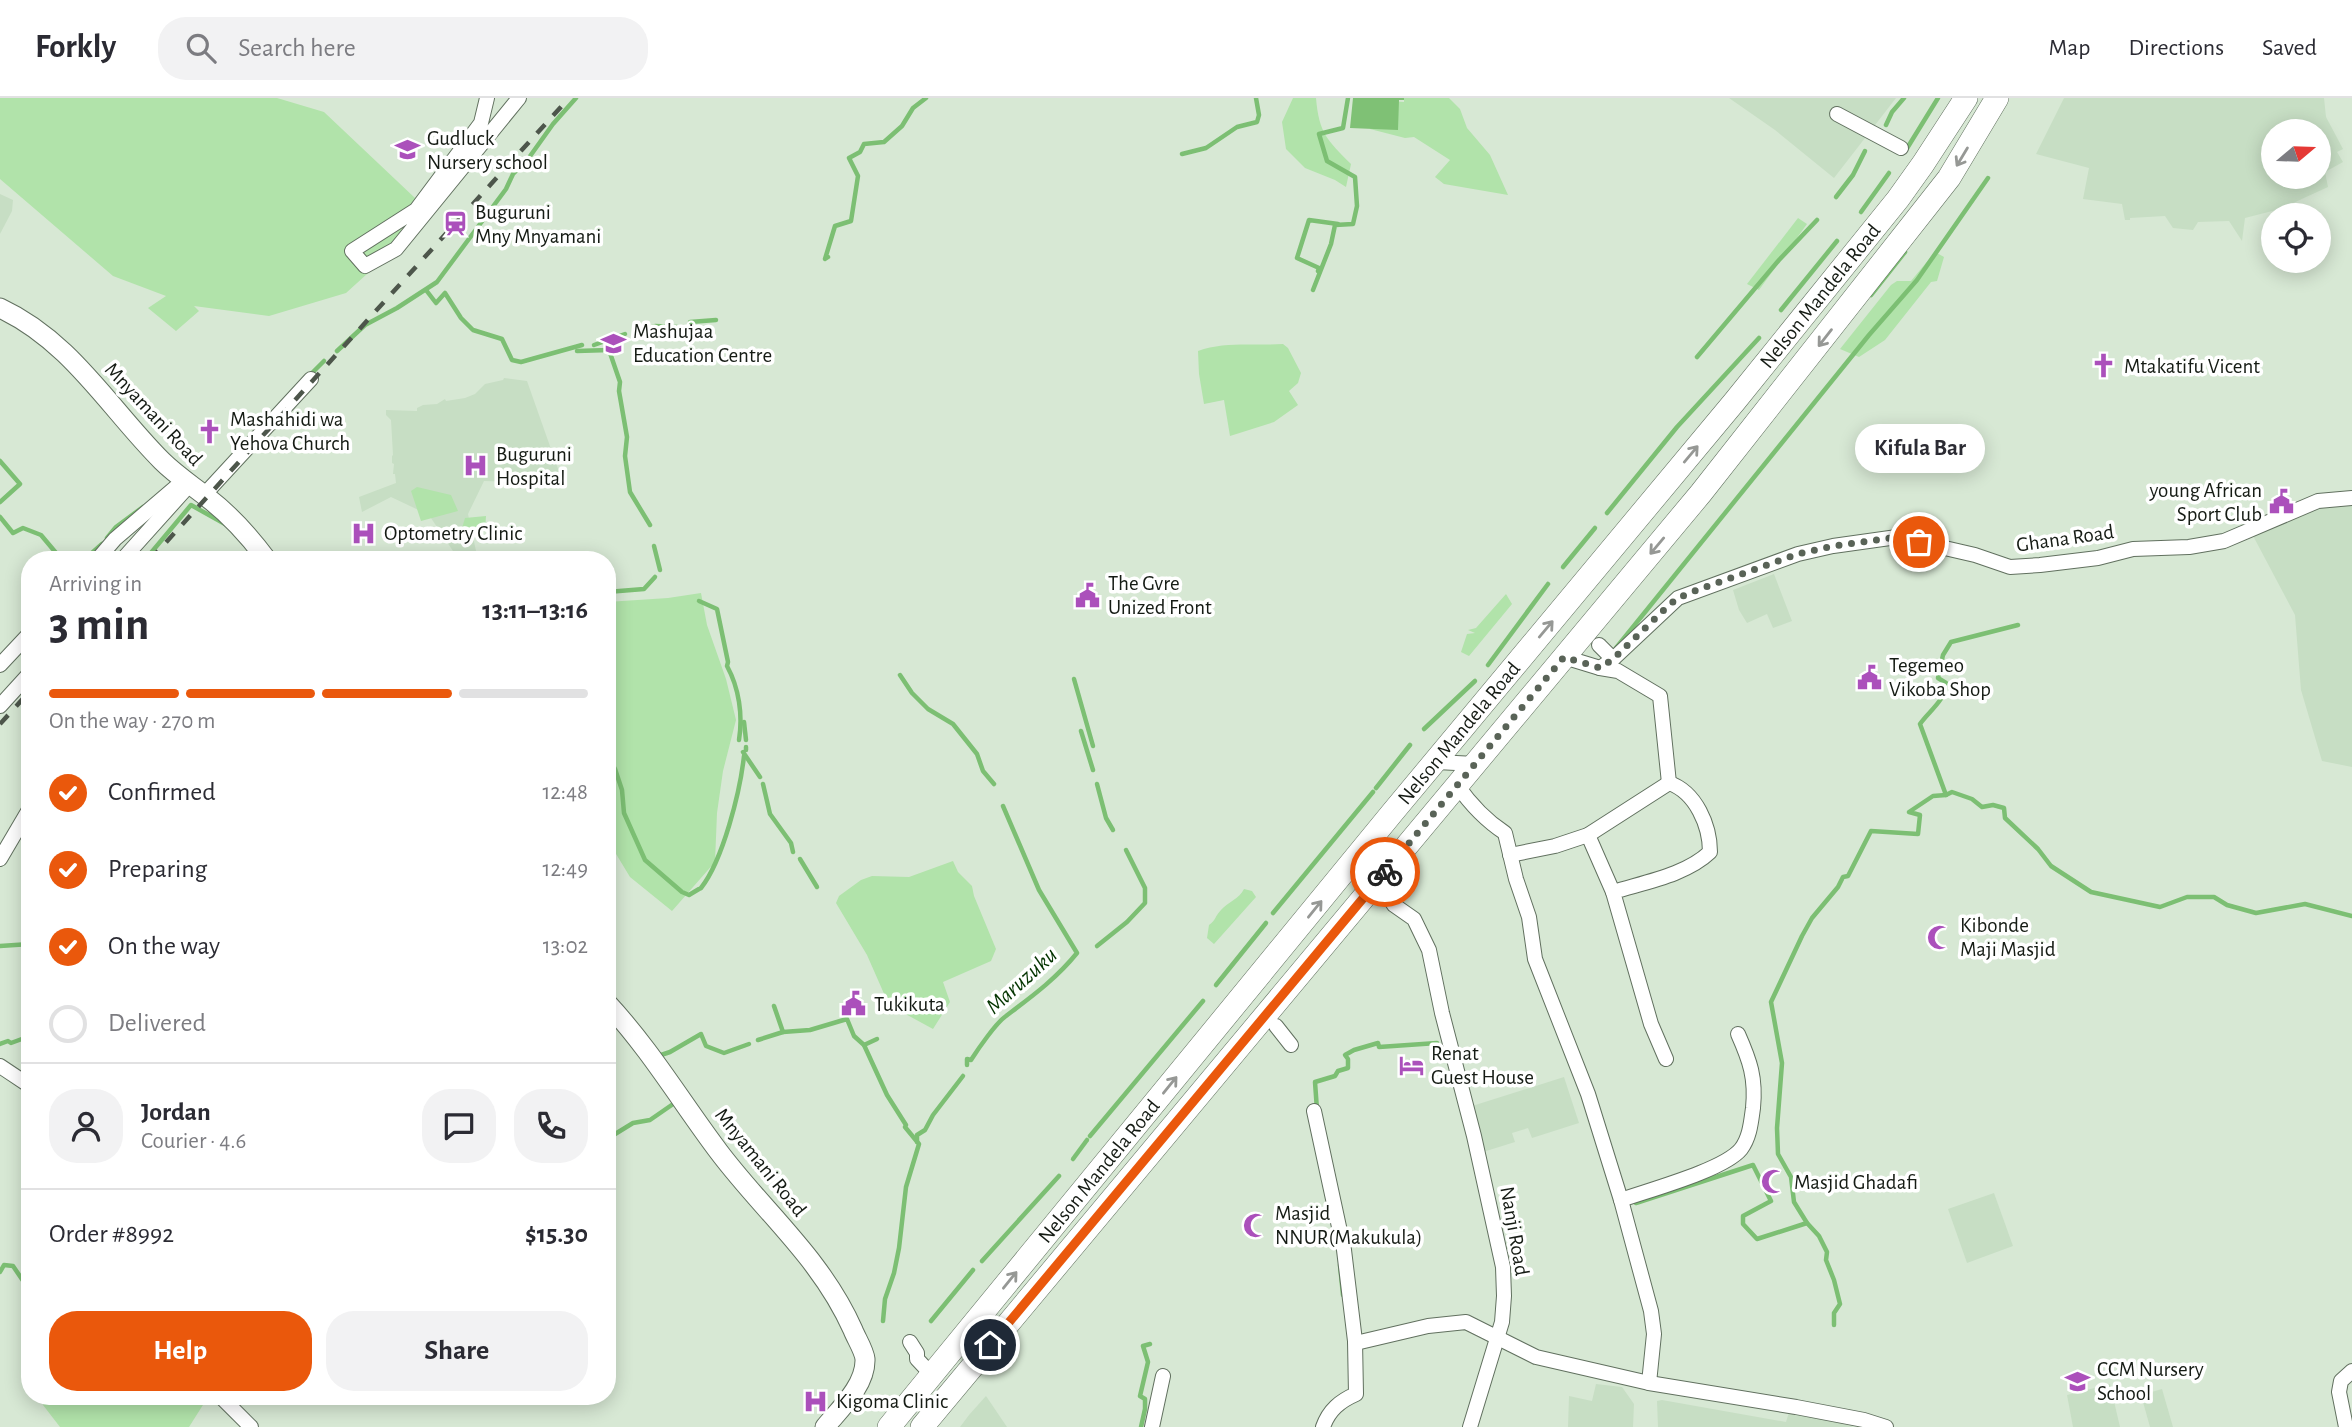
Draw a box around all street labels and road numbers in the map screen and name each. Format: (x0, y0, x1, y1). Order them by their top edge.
street label: Nelson Mandela Road (1756, 220, 1885, 372)
street label: Mnyamani Road (101, 359, 207, 470)
street label: Ghana Road (2015, 521, 2115, 556)
street label: Nelson Mandela Road (1394, 658, 1524, 808)
street label: Nelson Mandela Road (1034, 1096, 1164, 1247)
street label: Mnyamani Road (711, 1104, 810, 1220)
street label: Nanji Road (1496, 1185, 1533, 1277)

